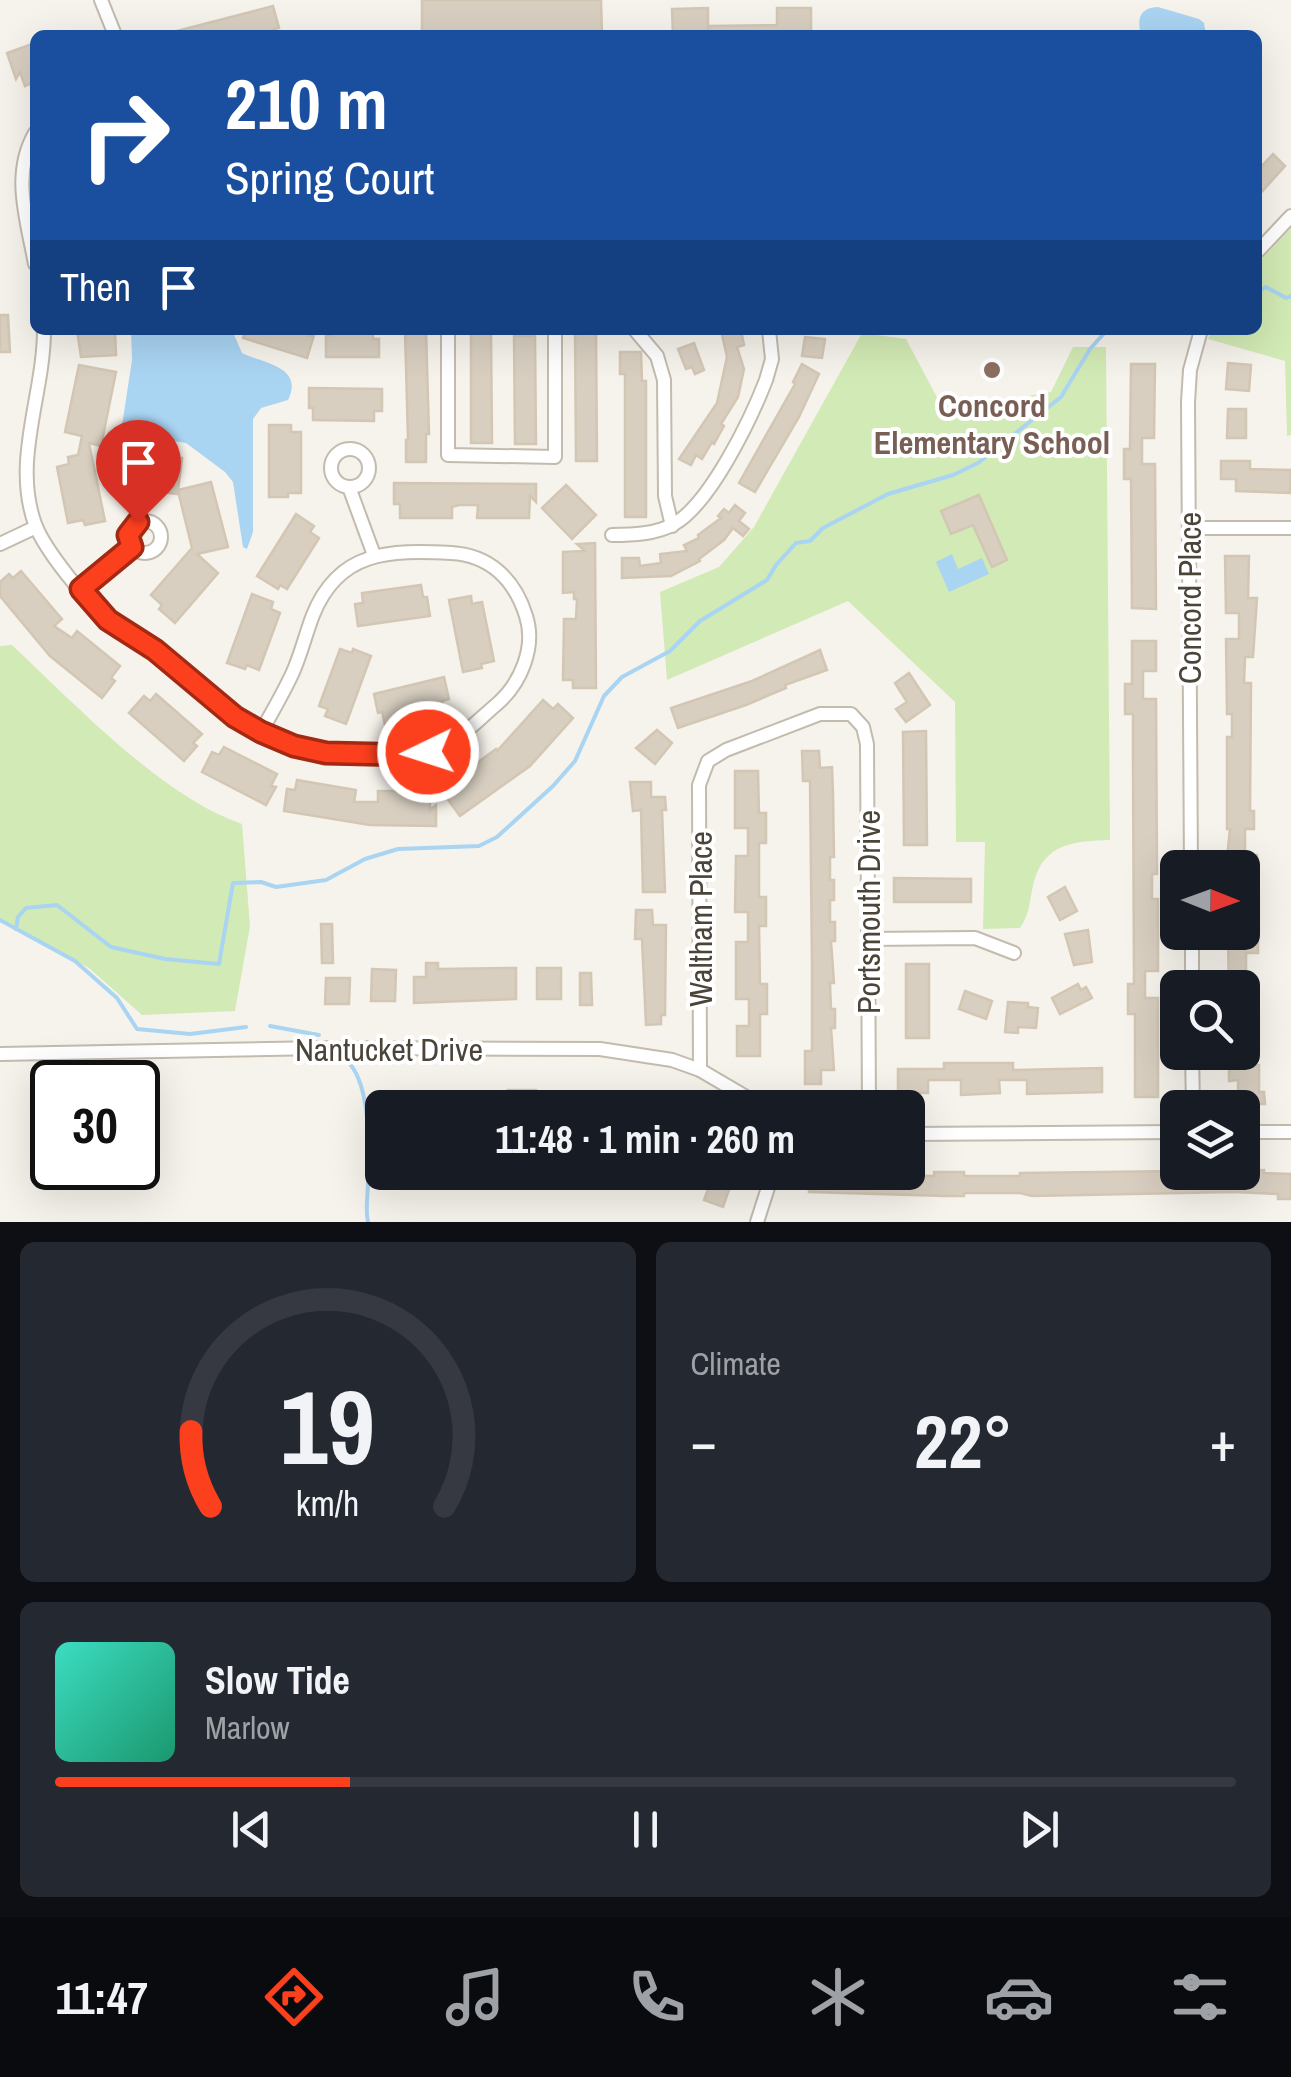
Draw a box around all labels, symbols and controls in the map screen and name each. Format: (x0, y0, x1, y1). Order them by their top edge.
text: 210 m (225, 57, 388, 151)
icon: right (60, 70, 190, 200)
text: Spring Court (225, 147, 434, 208)
icon: arrive (151, 260, 206, 315)
text: Then (60, 262, 131, 313)
marker: Concord Elementary School (981, 359, 1003, 381)
place label: Concord Elementary School (874, 384, 1110, 464)
pin (96, 420, 181, 523)
icon: arrive (111, 435, 166, 490)
street label: Concord Place (1168, 512, 1211, 684)
position arrow (376, 700, 480, 804)
street label: Portsmouth Drive (847, 810, 890, 1014)
street label: Waltham Place (679, 831, 722, 1007)
north arrow (1160, 850, 1260, 950)
map controls (1160, 850, 1260, 1190)
button: search (1160, 970, 1260, 1070)
street label: Nantucket Drive (295, 1028, 483, 1071)
speed limit sign: 30 (30, 1060, 160, 1190)
button: layers (1160, 1090, 1260, 1190)
text: 11:48 · 1 min · 260 m (495, 1114, 795, 1165)
text: Climate (691, 1342, 781, 1385)
text: 19 (280, 1356, 375, 1496)
text: 22° (914, 1390, 1012, 1491)
text: − (691, 1404, 717, 1478)
text: + (1210, 1404, 1236, 1478)
text: km/h (296, 1479, 360, 1527)
text: Slow Tide (205, 1655, 350, 1706)
text: Marlow (205, 1706, 290, 1749)
icon: previous (224, 1802, 279, 1857)
icon: pause (618, 1802, 673, 1857)
icon: next (1012, 1802, 1067, 1857)
icon: directions (259, 1962, 329, 2032)
icon: music (440, 1962, 510, 2032)
icon: phone (622, 1962, 692, 2032)
icon: climate (803, 1962, 873, 2032)
icon: car (984, 1962, 1054, 2032)
icon: filters (1165, 1962, 1235, 2032)
text: 11:47 (56, 1967, 148, 2028)

